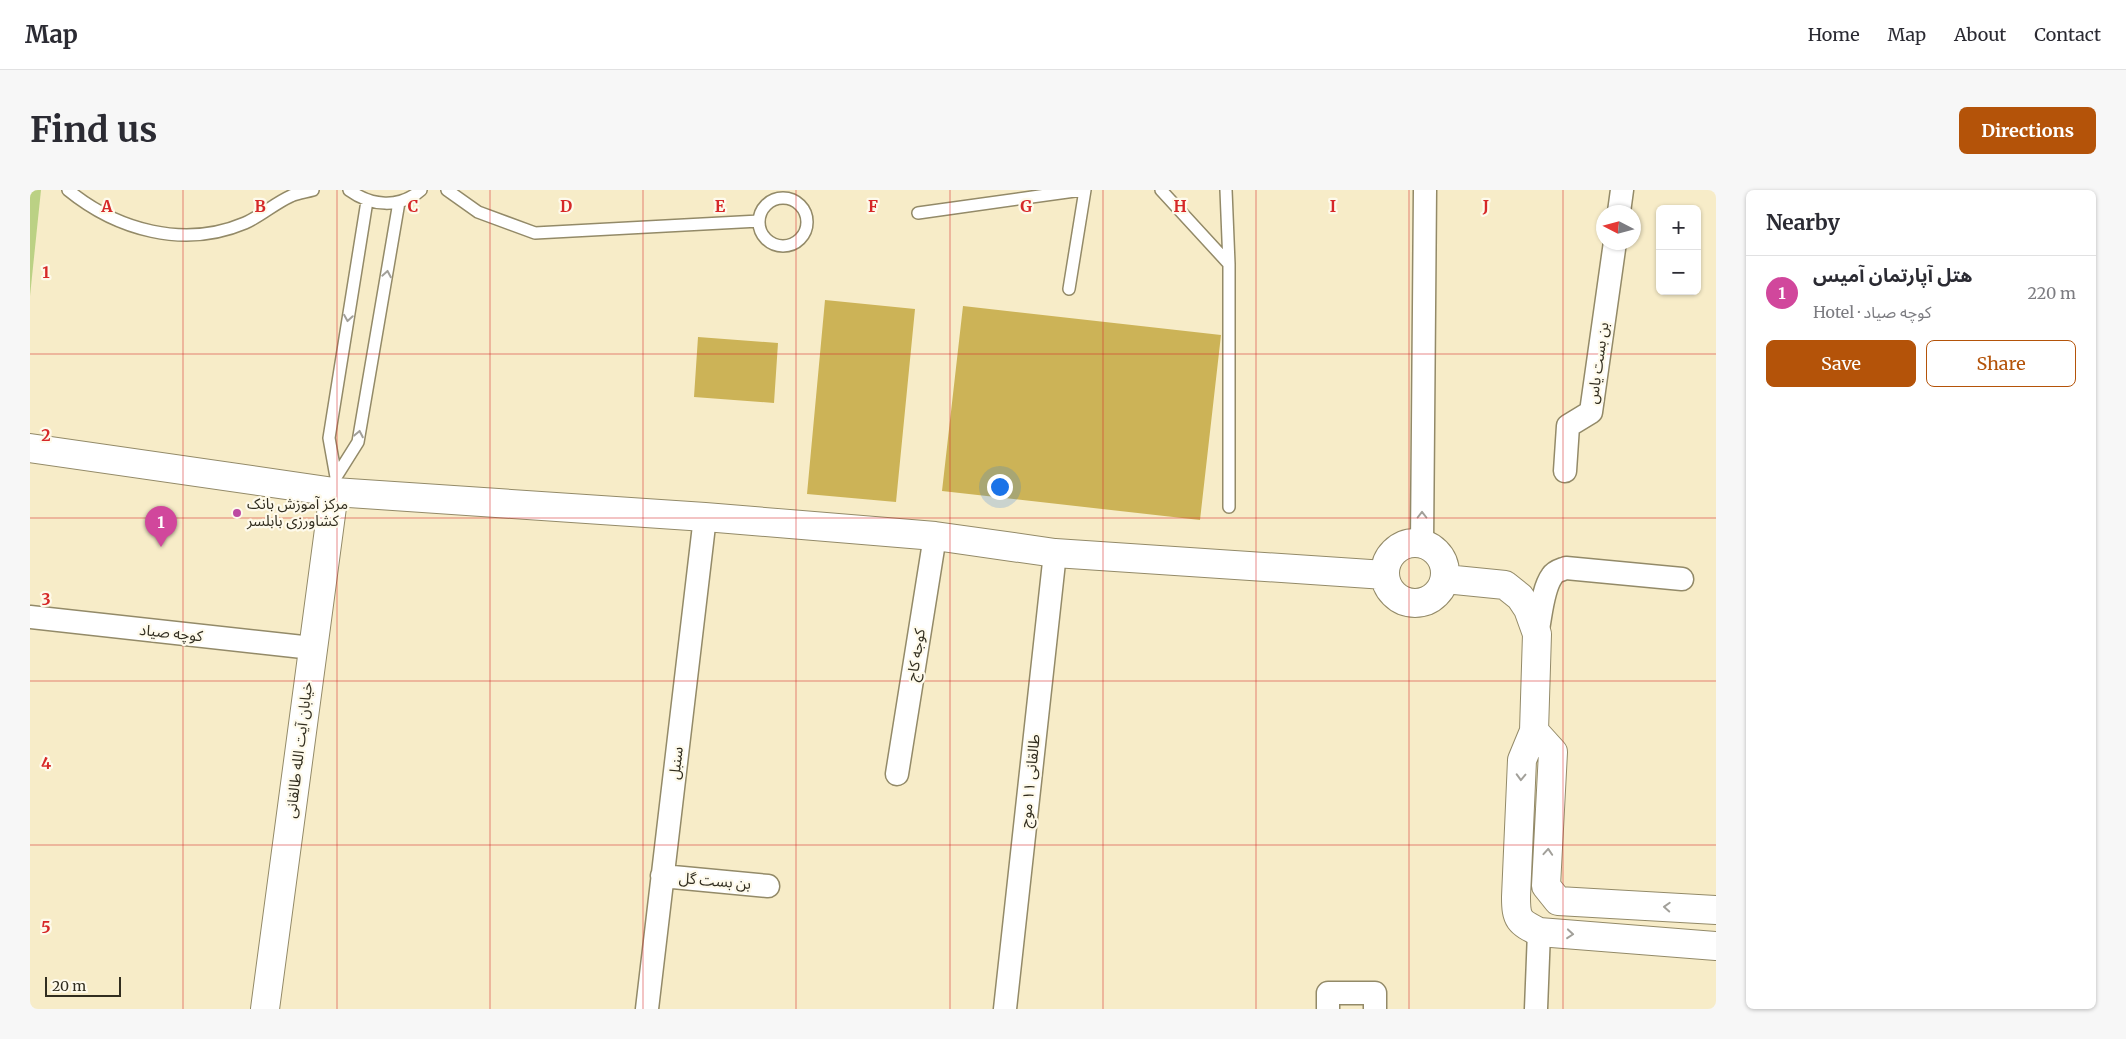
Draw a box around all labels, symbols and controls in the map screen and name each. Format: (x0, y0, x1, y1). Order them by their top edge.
text: Map (25, 19, 78, 50)
text: Home (1808, 23, 1860, 46)
text: Map (1888, 23, 1926, 46)
text: About (1954, 23, 2006, 46)
text: Contact (2034, 23, 2101, 46)
button: Directions (1959, 107, 2096, 154)
text: Find us (30, 108, 157, 152)
text: A (100, 196, 113, 216)
text: B (254, 196, 266, 216)
text: C (408, 196, 418, 216)
text: D (560, 196, 572, 216)
text: E (715, 196, 726, 216)
text: F (868, 196, 878, 216)
text: G (1020, 196, 1032, 216)
text: H (1173, 196, 1187, 216)
text: I (1330, 196, 1336, 216)
text: J (1482, 196, 1489, 216)
north arrow (1596, 205, 1641, 250)
map controls (1656, 205, 1701, 295)
button: + (1656, 205, 1701, 250)
text: Nearby (1766, 209, 1840, 236)
button: − (1656, 250, 1701, 295)
text: 1 (42, 262, 50, 282)
text: هتل آپارتمان آمیس (1813, 263, 1972, 287)
one-way arrow (381, 270, 391, 279)
text: 1 (1778, 283, 1786, 303)
text: 220 m (2028, 283, 2076, 303)
text: Hotel · کوچه صیاد (1813, 302, 1931, 322)
one-way arrow (343, 314, 354, 322)
street label: بن بست یاس (1582, 321, 1613, 405)
button: Save (1766, 340, 1916, 387)
button: Share (1926, 340, 2076, 387)
text: 2 (41, 425, 51, 445)
one-way arrow (353, 430, 363, 439)
your location (987, 474, 1013, 500)
place label: مرکز آموزش بانک کشاورزی بابلسر (246, 494, 348, 530)
pin: 1 (145, 506, 177, 547)
marker: مرکز آموزش بانک کشاورزی بابلسر (231, 507, 243, 519)
one-way arrow (1417, 511, 1427, 518)
text: 3 (41, 589, 51, 609)
street label: کوچه صیاد (138, 620, 204, 646)
street label: کوجه کاج (902, 626, 932, 683)
street label: خیابان آیت الله طالقانی (281, 681, 316, 819)
street label: طالقانی ۱۱ موج (1015, 733, 1047, 829)
street label: سنبل (664, 745, 687, 780)
text: 4 (41, 753, 51, 773)
one-way arrow (1516, 774, 1526, 782)
one-way arrow (1543, 848, 1554, 856)
street label: بن بست گل (678, 868, 752, 893)
one-way arrow (1663, 901, 1671, 912)
text: 5 (41, 917, 51, 937)
one-way arrow (1566, 928, 1574, 939)
scale bar (45, 974, 121, 997)
text: 20 m (52, 977, 86, 995)

